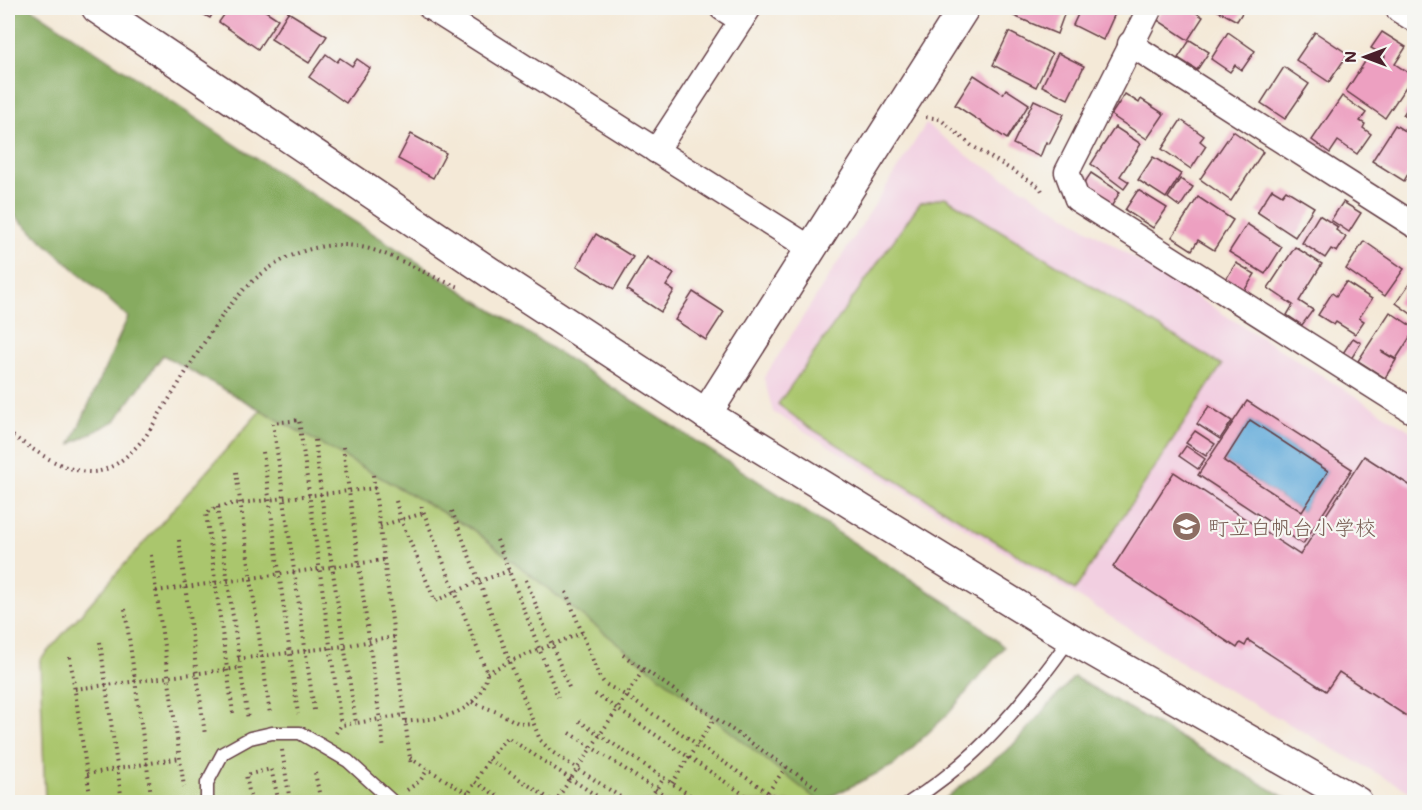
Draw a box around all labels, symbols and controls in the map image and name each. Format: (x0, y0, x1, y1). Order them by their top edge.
north arrow (1335, 27, 1395, 87)
text: N (1339, 51, 1360, 63)
school or university icon: 町立白帆台小学校 (1171, 510, 1203, 542)
place label: 町立白帆台小学校 (1208, 513, 1376, 540)

